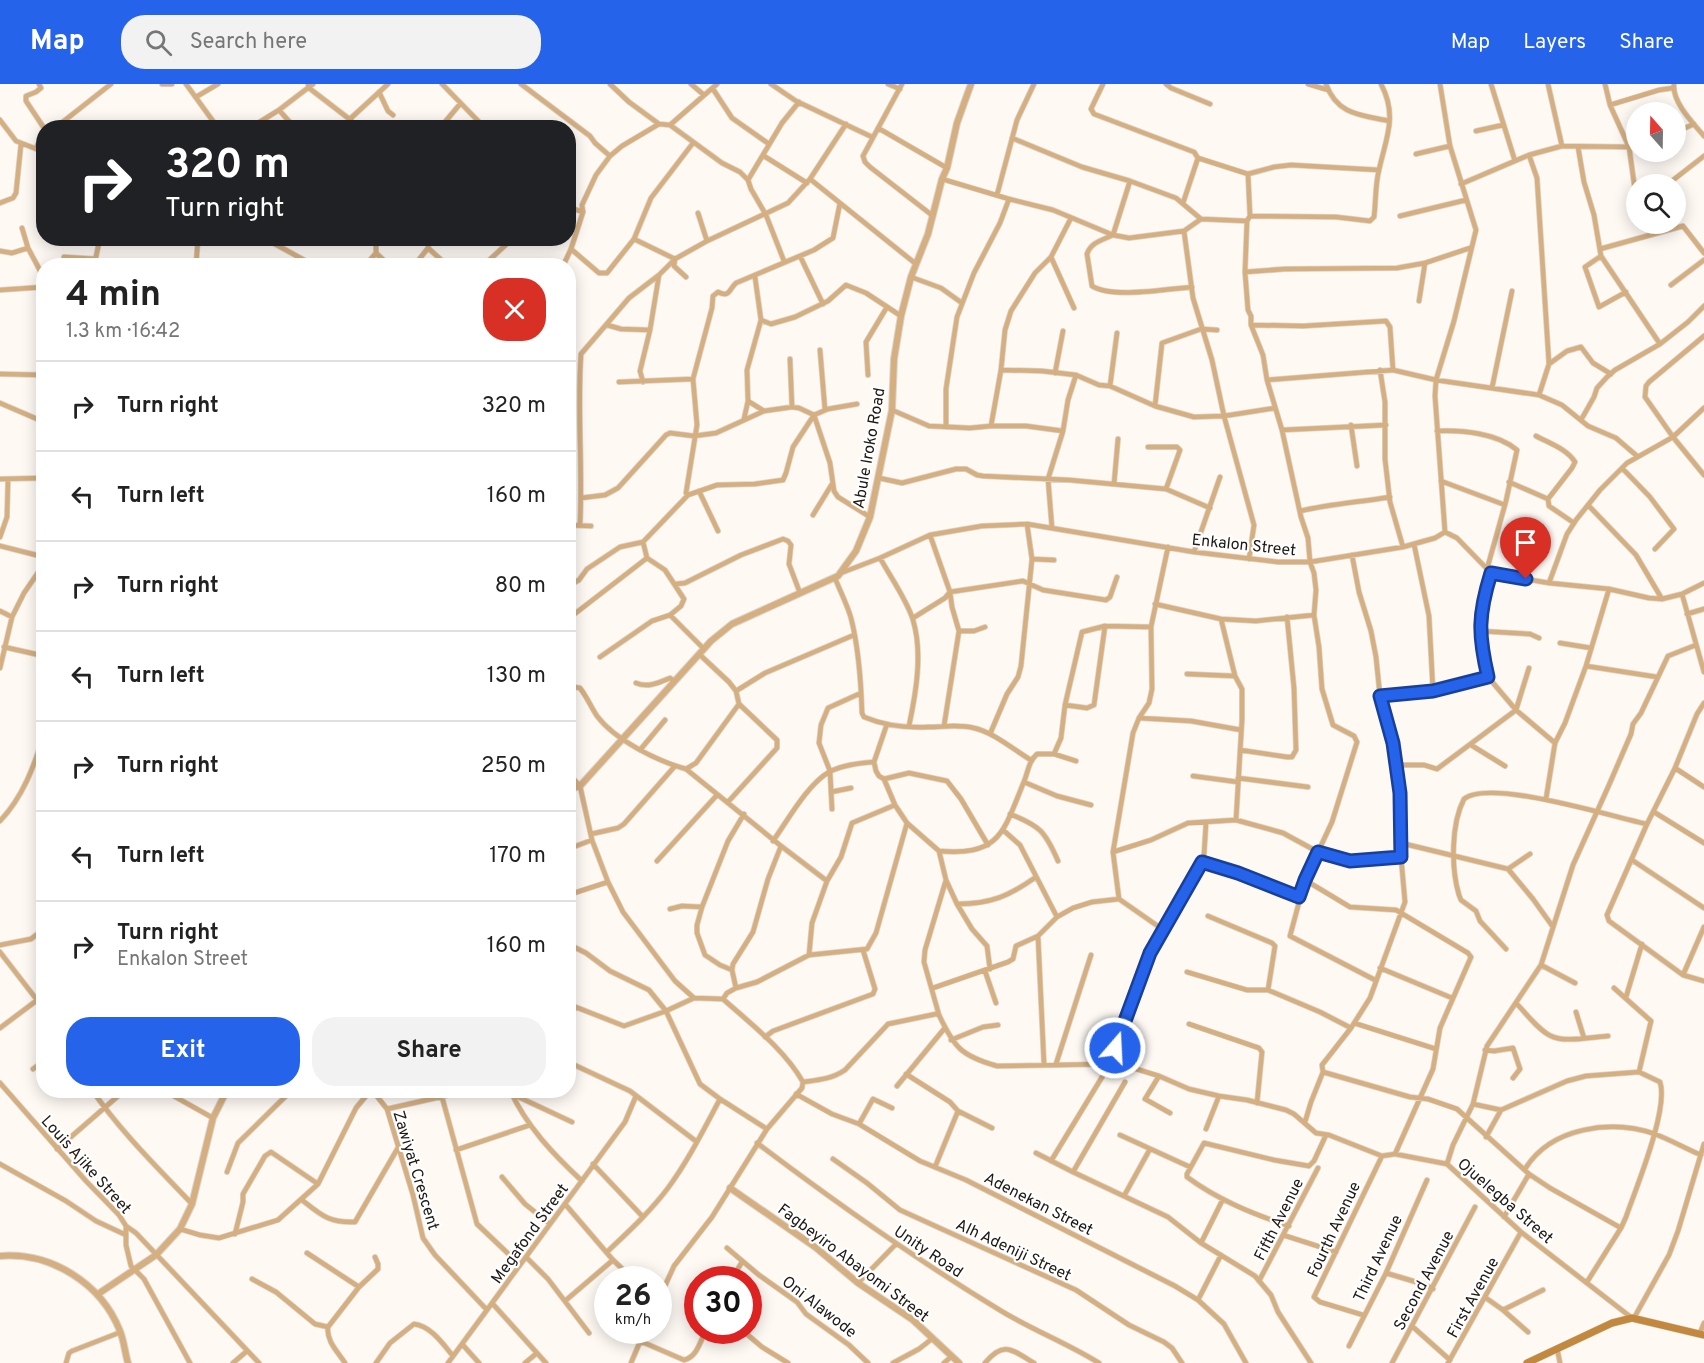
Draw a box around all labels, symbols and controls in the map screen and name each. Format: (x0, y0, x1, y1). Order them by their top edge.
search box (121, 15, 541, 69)
text: Map (30, 24, 85, 60)
icon: search (142, 26, 175, 59)
text: Search here (190, 29, 307, 56)
text: Map (1451, 29, 1490, 56)
text: Layers (1523, 29, 1586, 56)
text: Share (1619, 29, 1674, 56)
north arrow (1626, 102, 1686, 162)
map controls (1626, 102, 1686, 234)
text: 320 m (165, 140, 290, 193)
icon: right (66, 144, 144, 222)
button: search (1626, 174, 1686, 234)
text: Turn right (165, 192, 284, 226)
text: 4 min (66, 273, 161, 319)
button: close (483, 278, 546, 341)
text: 1.3 km · 16:42 (66, 319, 180, 345)
street label: Abule Iroko Road (849, 386, 890, 510)
icon: right (66, 390, 99, 423)
text: Turn right (117, 393, 219, 420)
text: 320 m (482, 393, 546, 420)
icon: left (66, 480, 99, 513)
text: Turn left (117, 483, 205, 510)
text: 160 m (487, 483, 546, 510)
pin (1500, 517, 1551, 579)
icon: arrive (1509, 526, 1542, 559)
street label: Enkalon Street (1191, 531, 1297, 561)
icon: right (66, 570, 99, 603)
text: Turn right (117, 573, 219, 600)
text: 80 m (495, 573, 546, 600)
icon: left (66, 660, 99, 693)
text: Turn left (117, 663, 205, 690)
text: 130 m (487, 663, 546, 690)
icon: right (66, 750, 99, 783)
text: Turn right (117, 753, 219, 780)
text: 250 m (481, 753, 546, 780)
icon: left (66, 840, 99, 873)
text: Turn left (117, 843, 205, 870)
text: 170 m (489, 843, 546, 870)
text: Turn right (117, 920, 219, 947)
icon: right (66, 930, 99, 963)
text: 160 m (487, 933, 546, 960)
text: Enkalon Street (117, 947, 248, 973)
position arrow (1083, 1016, 1147, 1080)
button: Exit (66, 1017, 300, 1086)
button: Share (312, 1017, 546, 1086)
street label: Zawiyat Crescent (387, 1108, 443, 1233)
street label: Louis Ajike Street (36, 1112, 135, 1219)
street label: Ojuelegba Street (1453, 1154, 1557, 1249)
street label: Adenekan Street (980, 1169, 1096, 1241)
street label: Fifth Avenue (1250, 1175, 1309, 1264)
street label: Fourth Avenue (1304, 1179, 1366, 1281)
street label: Megafond Street (488, 1180, 574, 1288)
street label: Fagbeyiro Abayomi Street (773, 1200, 932, 1327)
street label: Third Avenue (1350, 1212, 1408, 1306)
street label: Alh Adeniji Street (952, 1215, 1074, 1286)
street label: Unity Road (889, 1222, 966, 1283)
street label: Second Avenue (1390, 1228, 1459, 1334)
street label: First Avenue (1443, 1254, 1504, 1342)
speed limit sign: 30 (684, 1266, 762, 1344)
street label: Oni Alawode (777, 1272, 860, 1343)
text: 26 (615, 1279, 651, 1316)
text: km/h (615, 1311, 651, 1330)

